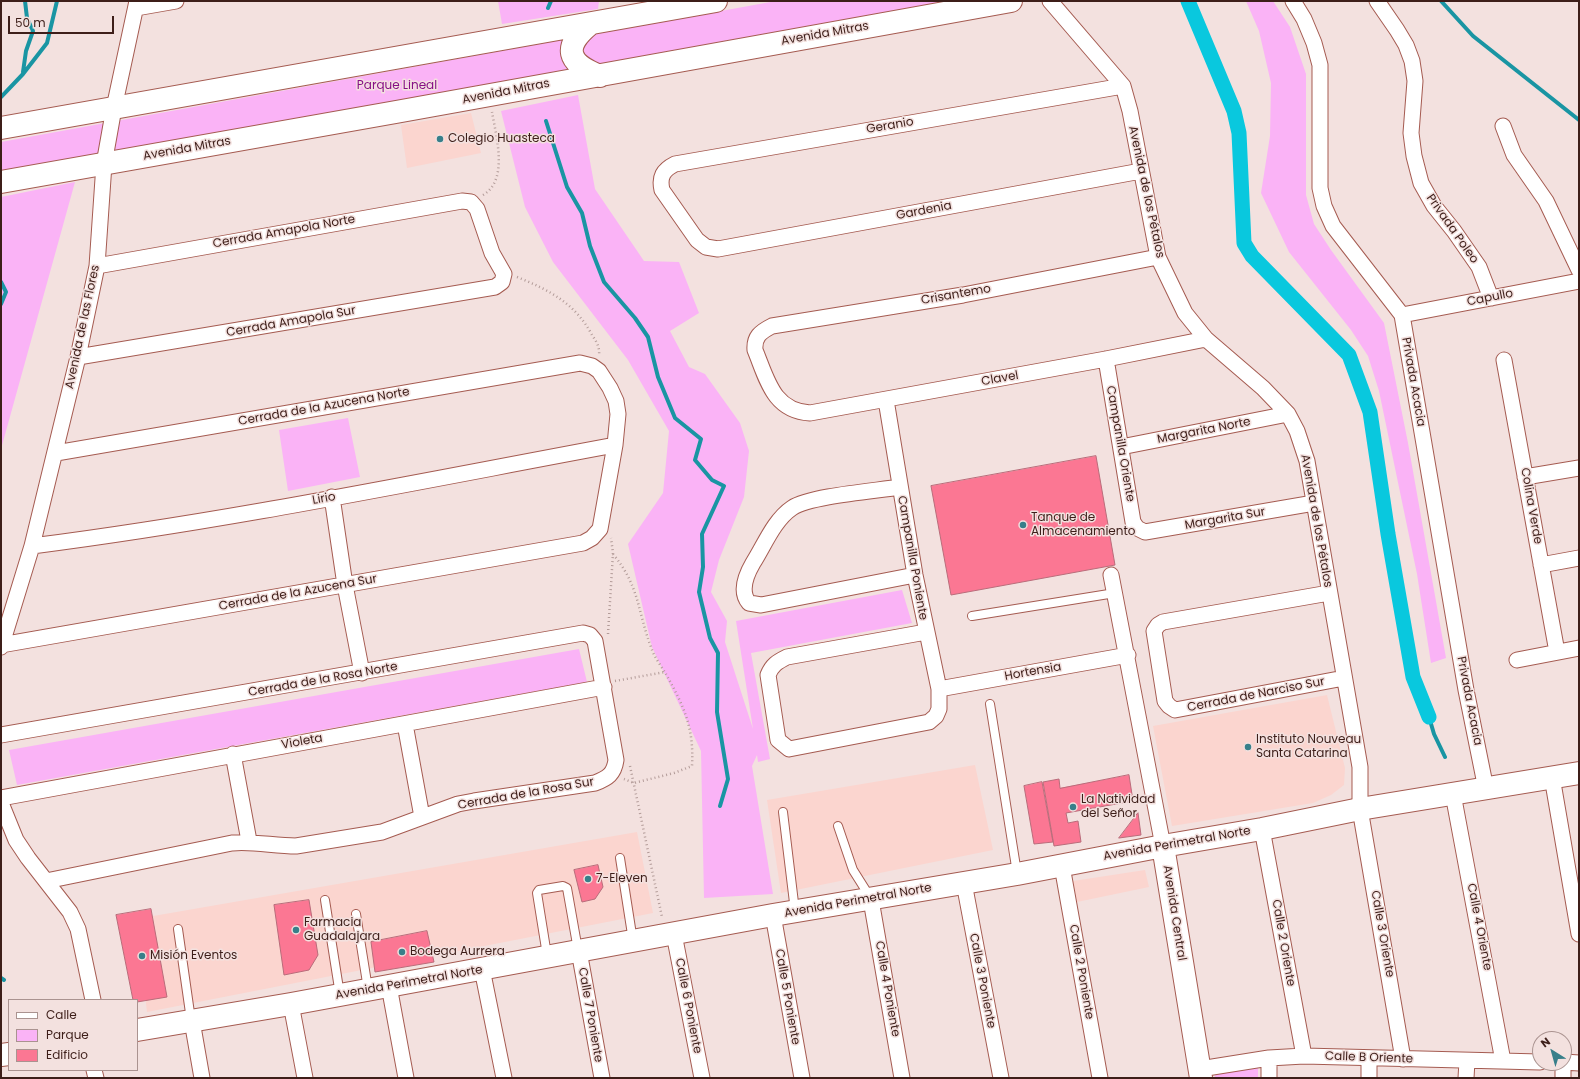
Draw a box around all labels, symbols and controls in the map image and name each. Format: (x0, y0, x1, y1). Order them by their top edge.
scale bar (10, 8, 116, 34)
text: 50 m (15, 14, 46, 31)
street label: Avenida Mitras (780, 19, 870, 49)
street label: Avenida Mitras (461, 76, 551, 108)
park label: Parque Lineal (357, 79, 437, 93)
street label: Geranio (865, 115, 915, 137)
street label: Avenida de los Pétalos (1125, 125, 1167, 259)
place label: Colegio Huasteca (448, 132, 555, 146)
street label: Avenida Mitras (142, 134, 232, 164)
marker: Colegio Huasteca (435, 134, 445, 144)
street label: Privada Poleo (1423, 192, 1481, 266)
street label: Gardenia (895, 199, 953, 223)
street label: Cerrada Amapola Norte (212, 212, 356, 252)
street label: Avenida de las Flores (63, 264, 103, 390)
street label: Crisantemo (920, 282, 992, 308)
street label: Capullo (1466, 286, 1514, 310)
street label: Cerrada Amapola Sur (225, 304, 357, 340)
street label: Privada Acacia (1398, 336, 1428, 428)
street label: Clavel (980, 369, 1020, 389)
street label: Cerrada de la Azucena Norte (237, 385, 411, 429)
street label: Campanilla Oriente (1103, 385, 1137, 503)
street label: Margarita Norte (1156, 415, 1252, 447)
street label: Avenida de los Pétalos (1297, 453, 1335, 589)
street label: Colina Verde (1517, 467, 1545, 545)
street label: Lirio (311, 490, 337, 508)
street label: Campanilla Poniente (894, 495, 930, 621)
street label: Margarita Sur (1184, 505, 1266, 533)
place label: Tanque de Almacenamiento (1031, 511, 1136, 539)
marker: Tanque de Almacenamiento (1018, 520, 1028, 530)
street label: Cerrada de la Azucena Sur (218, 572, 378, 614)
street label: Privada Acacia (1453, 655, 1485, 747)
street label: Cerrada de la Rosa Norte (247, 660, 399, 700)
street label: Hortensia (1004, 660, 1062, 684)
street label: Cerrada de Narciso Sur (1186, 675, 1326, 715)
street label: Violeta (280, 731, 324, 753)
place label: Instituto Nouveau Santa Catarina (1256, 733, 1361, 761)
marker: Instituto Nouveau Santa Catarina (1243, 742, 1253, 752)
street label: Cerrada de la Rosa Sur (457, 775, 595, 813)
place label: La Natividad del Señor (1081, 793, 1155, 821)
marker: La Natividad del Señor (1068, 802, 1078, 812)
street label: Avenida Perimetral Norte (1102, 824, 1252, 864)
street label: Avenida Central (1159, 864, 1189, 962)
place label: 7-Eleven (596, 872, 648, 886)
marker: 7-Eleven (583, 874, 593, 884)
street label: Avenida Perimetral Norte (783, 881, 933, 921)
street label: Calle 4 Oriente (1463, 882, 1495, 972)
street label: Calle 3 Oriente (1367, 889, 1397, 979)
street label: Calle 2 Oriente (1268, 899, 1298, 987)
place label: Farmacia Guadalajara (304, 916, 380, 944)
street label: Calle 2 Poniente (1066, 923, 1096, 1021)
marker: Farmacia Guadalajara (291, 925, 301, 935)
street label: Calle 3 Poniente (966, 932, 998, 1030)
street label: Calle 4 Poniente (871, 940, 903, 1038)
place label: Bodega Aurrera (410, 945, 505, 959)
marker: Bodega Aurrera (397, 947, 407, 957)
street label: Calle 5 Poniente (772, 948, 802, 1046)
place label: Misión Eventos (150, 949, 237, 963)
marker: Misión Eventos (137, 951, 147, 961)
street label: Calle 6 Poniente (672, 957, 704, 1055)
street label: Avenida Perimetral Norte (334, 963, 484, 1003)
street label: Calle 7 Poniente (575, 967, 605, 1063)
legend (8, 999, 138, 1071)
text: Calle (46, 1006, 77, 1023)
text: Parque (46, 1026, 89, 1043)
north arrow (1532, 1031, 1572, 1071)
text: N (1537, 1033, 1554, 1051)
text: Edificio (46, 1046, 88, 1063)
street label: Calle B Oriente (1325, 1049, 1413, 1067)

